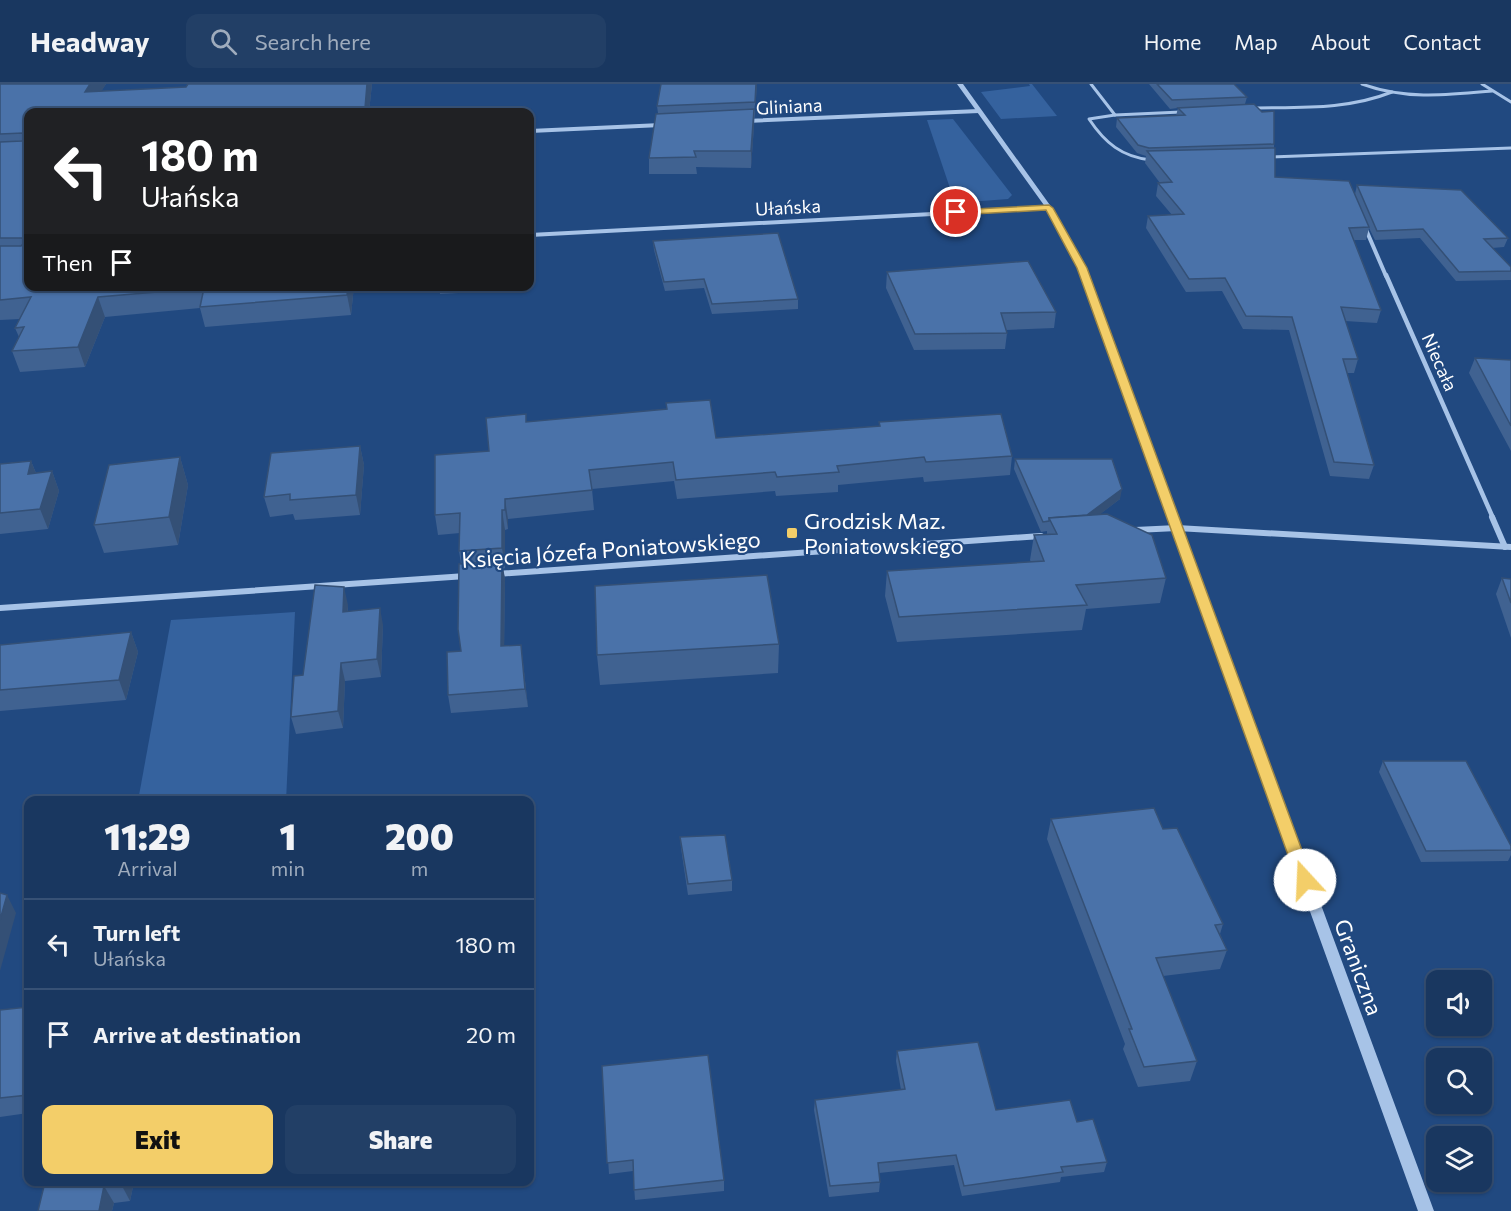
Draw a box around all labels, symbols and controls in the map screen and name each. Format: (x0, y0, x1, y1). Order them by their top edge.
search box (186, 14, 606, 68)
text: Headway (30, 24, 150, 58)
icon: search (207, 25, 240, 58)
text: Search here (255, 28, 371, 55)
text: Home (1144, 29, 1201, 54)
text: Map (1234, 29, 1278, 54)
text: About (1311, 29, 1370, 54)
text: Contact (1403, 29, 1481, 54)
street label: Gliniana (755, 93, 823, 119)
text: 180 m (141, 128, 259, 180)
icon: left (42, 132, 120, 210)
text: Ułańska (141, 180, 240, 213)
pin (930, 186, 981, 237)
street label: Ułańska (755, 194, 821, 220)
icon: arrive (939, 195, 972, 228)
icon: arrive (105, 246, 138, 279)
text: Then (42, 249, 93, 276)
street label: Niecała (1418, 330, 1462, 394)
place label: Grodzisk Maz. Poniatowskiego (804, 507, 964, 559)
street label: Księcia Józefa Poniatowskiego (460, 525, 762, 573)
marker: Grodzisk Maz. Poniatowskiego (785, 526, 799, 540)
text: 11:29 (104, 813, 191, 857)
text: 1 (279, 813, 296, 857)
text: 200 (385, 813, 454, 857)
position arrow (1273, 848, 1337, 912)
text: Arrival (117, 856, 178, 880)
text: min (271, 856, 305, 880)
text: m (411, 856, 428, 880)
street label: Graniczna (1329, 915, 1389, 1019)
text: Turn left (93, 919, 180, 946)
icon: left (42, 928, 75, 961)
text: 180 m (455, 931, 516, 958)
text: Ułańska (93, 946, 166, 970)
map controls (1426, 970, 1492, 1192)
button: sound (1426, 970, 1492, 1036)
icon: arrive (42, 1018, 75, 1051)
text: Arrive at destination (93, 1021, 301, 1048)
text: 20 m (466, 1021, 516, 1048)
button: search (1426, 1048, 1492, 1114)
button: Exit (42, 1105, 273, 1174)
button: Share (285, 1105, 516, 1174)
button: layers (1426, 1126, 1492, 1192)

